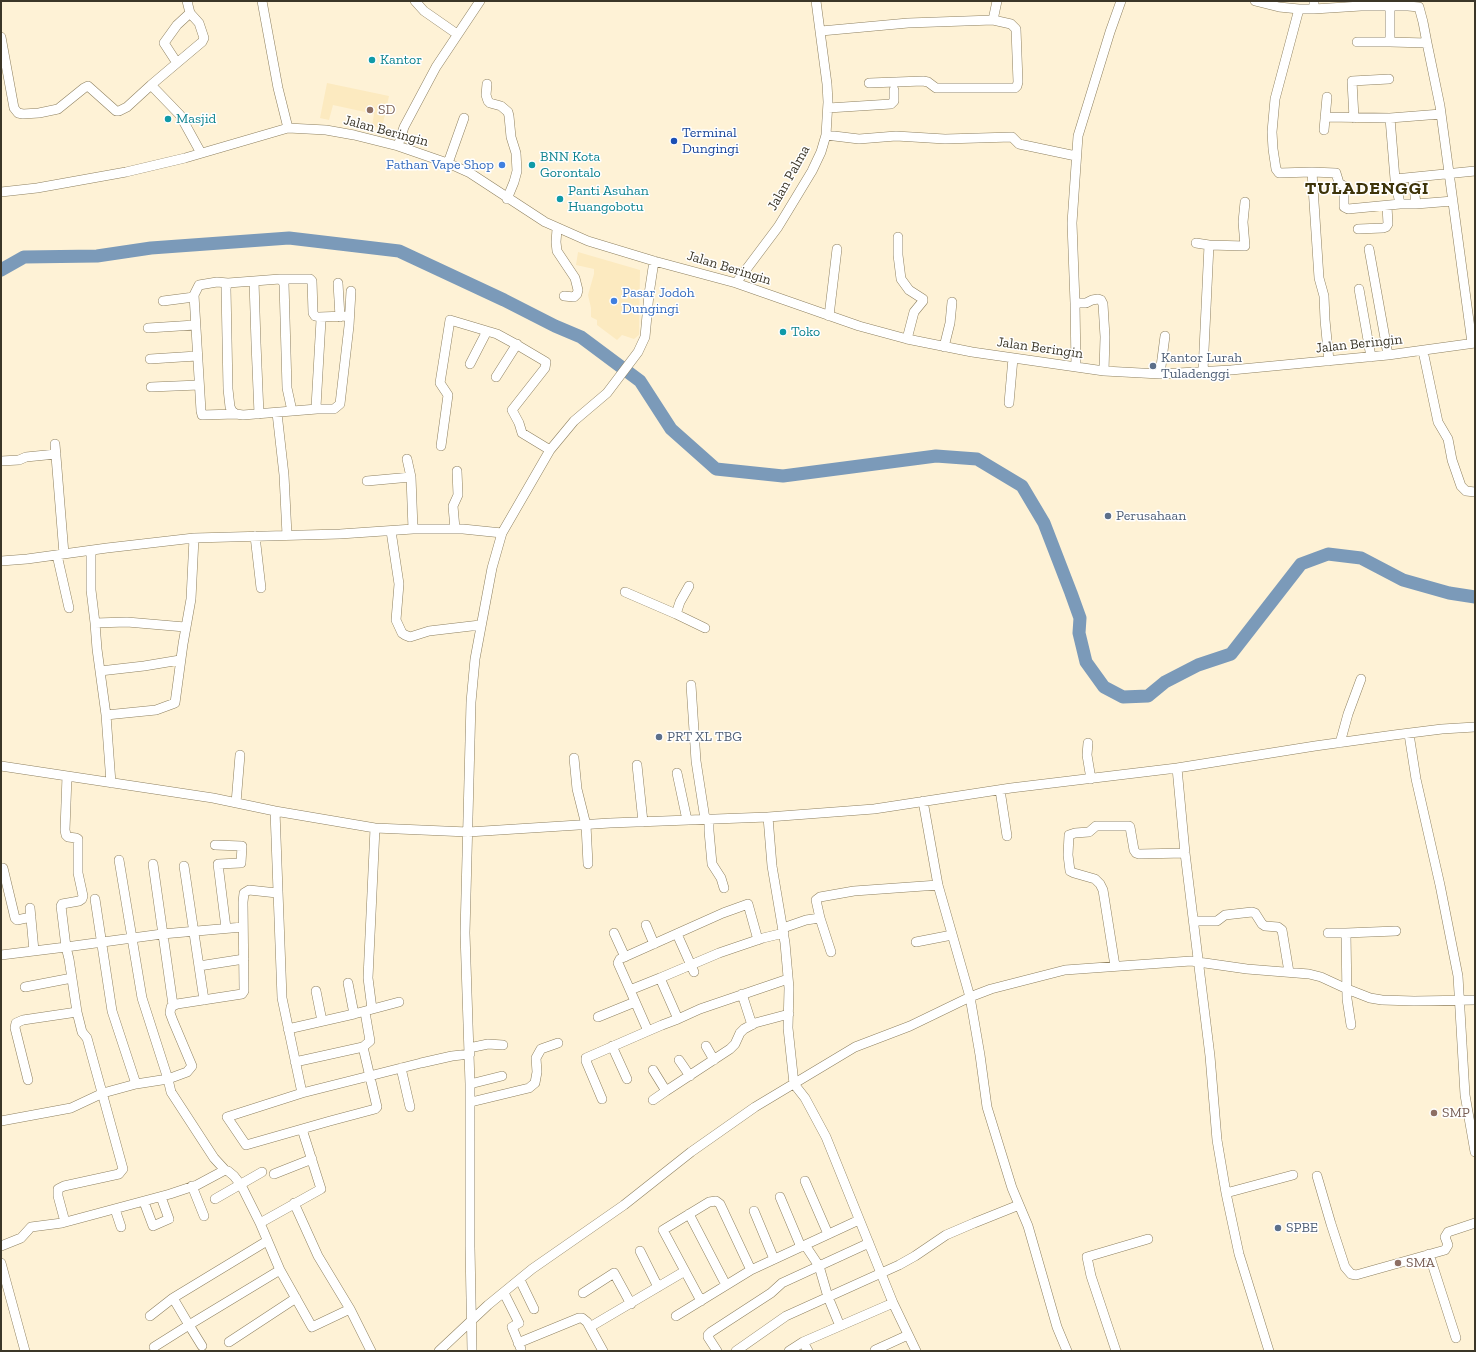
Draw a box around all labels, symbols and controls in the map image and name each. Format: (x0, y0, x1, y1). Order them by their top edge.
place label: Kantor (380, 52, 422, 68)
marker: Kantor (367, 55, 377, 65)
place label: SD (378, 102, 395, 118)
marker: SD (365, 105, 375, 115)
place label: Masjid (176, 111, 216, 127)
street label: Jalan Beringin (342, 112, 430, 150)
marker: Masjid (163, 114, 173, 124)
place label: Terminal Dungingi (682, 125, 739, 158)
marker: Terminal Dungingi (669, 136, 679, 146)
street label: Jalan Palma (764, 143, 814, 213)
place label: BNN Kota Gorontalo (540, 149, 601, 182)
place label: Fathan Vape Shop (386, 157, 494, 173)
marker: Fathan Vape Shop (497, 160, 507, 170)
marker: BNN Kota Gorontalo (527, 160, 537, 170)
district label: TULADENGGI (1305, 178, 1429, 200)
place label: Panti Asuhan Huangobotu (568, 183, 649, 216)
marker: Panti Asuhan Huangobotu (555, 194, 565, 204)
street label: Jalan Beringin (685, 247, 773, 289)
place label: Pasar Jodoh Dungingi (622, 285, 695, 318)
marker: Pasar Jodoh Dungingi (609, 296, 619, 306)
place label: Toko (791, 324, 820, 340)
marker: Toko (778, 327, 788, 337)
street label: Jalan Beringin (1315, 331, 1403, 357)
street label: Jalan Beringin (996, 334, 1084, 362)
place label: Kantor Lurah Tuladenggi (1161, 350, 1242, 382)
marker: Kantor Lurah Tuladenggi (1148, 361, 1158, 371)
place label: Perusahaan (1116, 508, 1186, 524)
marker: Perusahaan (1103, 511, 1113, 521)
place label: PRT XL TBG (667, 729, 742, 745)
marker: PRT XL TBG (654, 732, 664, 742)
place label: SMP (1442, 1105, 1470, 1121)
marker: SMP (1429, 1108, 1439, 1118)
place label: SPBE (1286, 1220, 1318, 1236)
marker: SPBE (1273, 1223, 1283, 1233)
place label: SMA (1406, 1255, 1435, 1271)
marker: SMA (1393, 1258, 1403, 1268)

